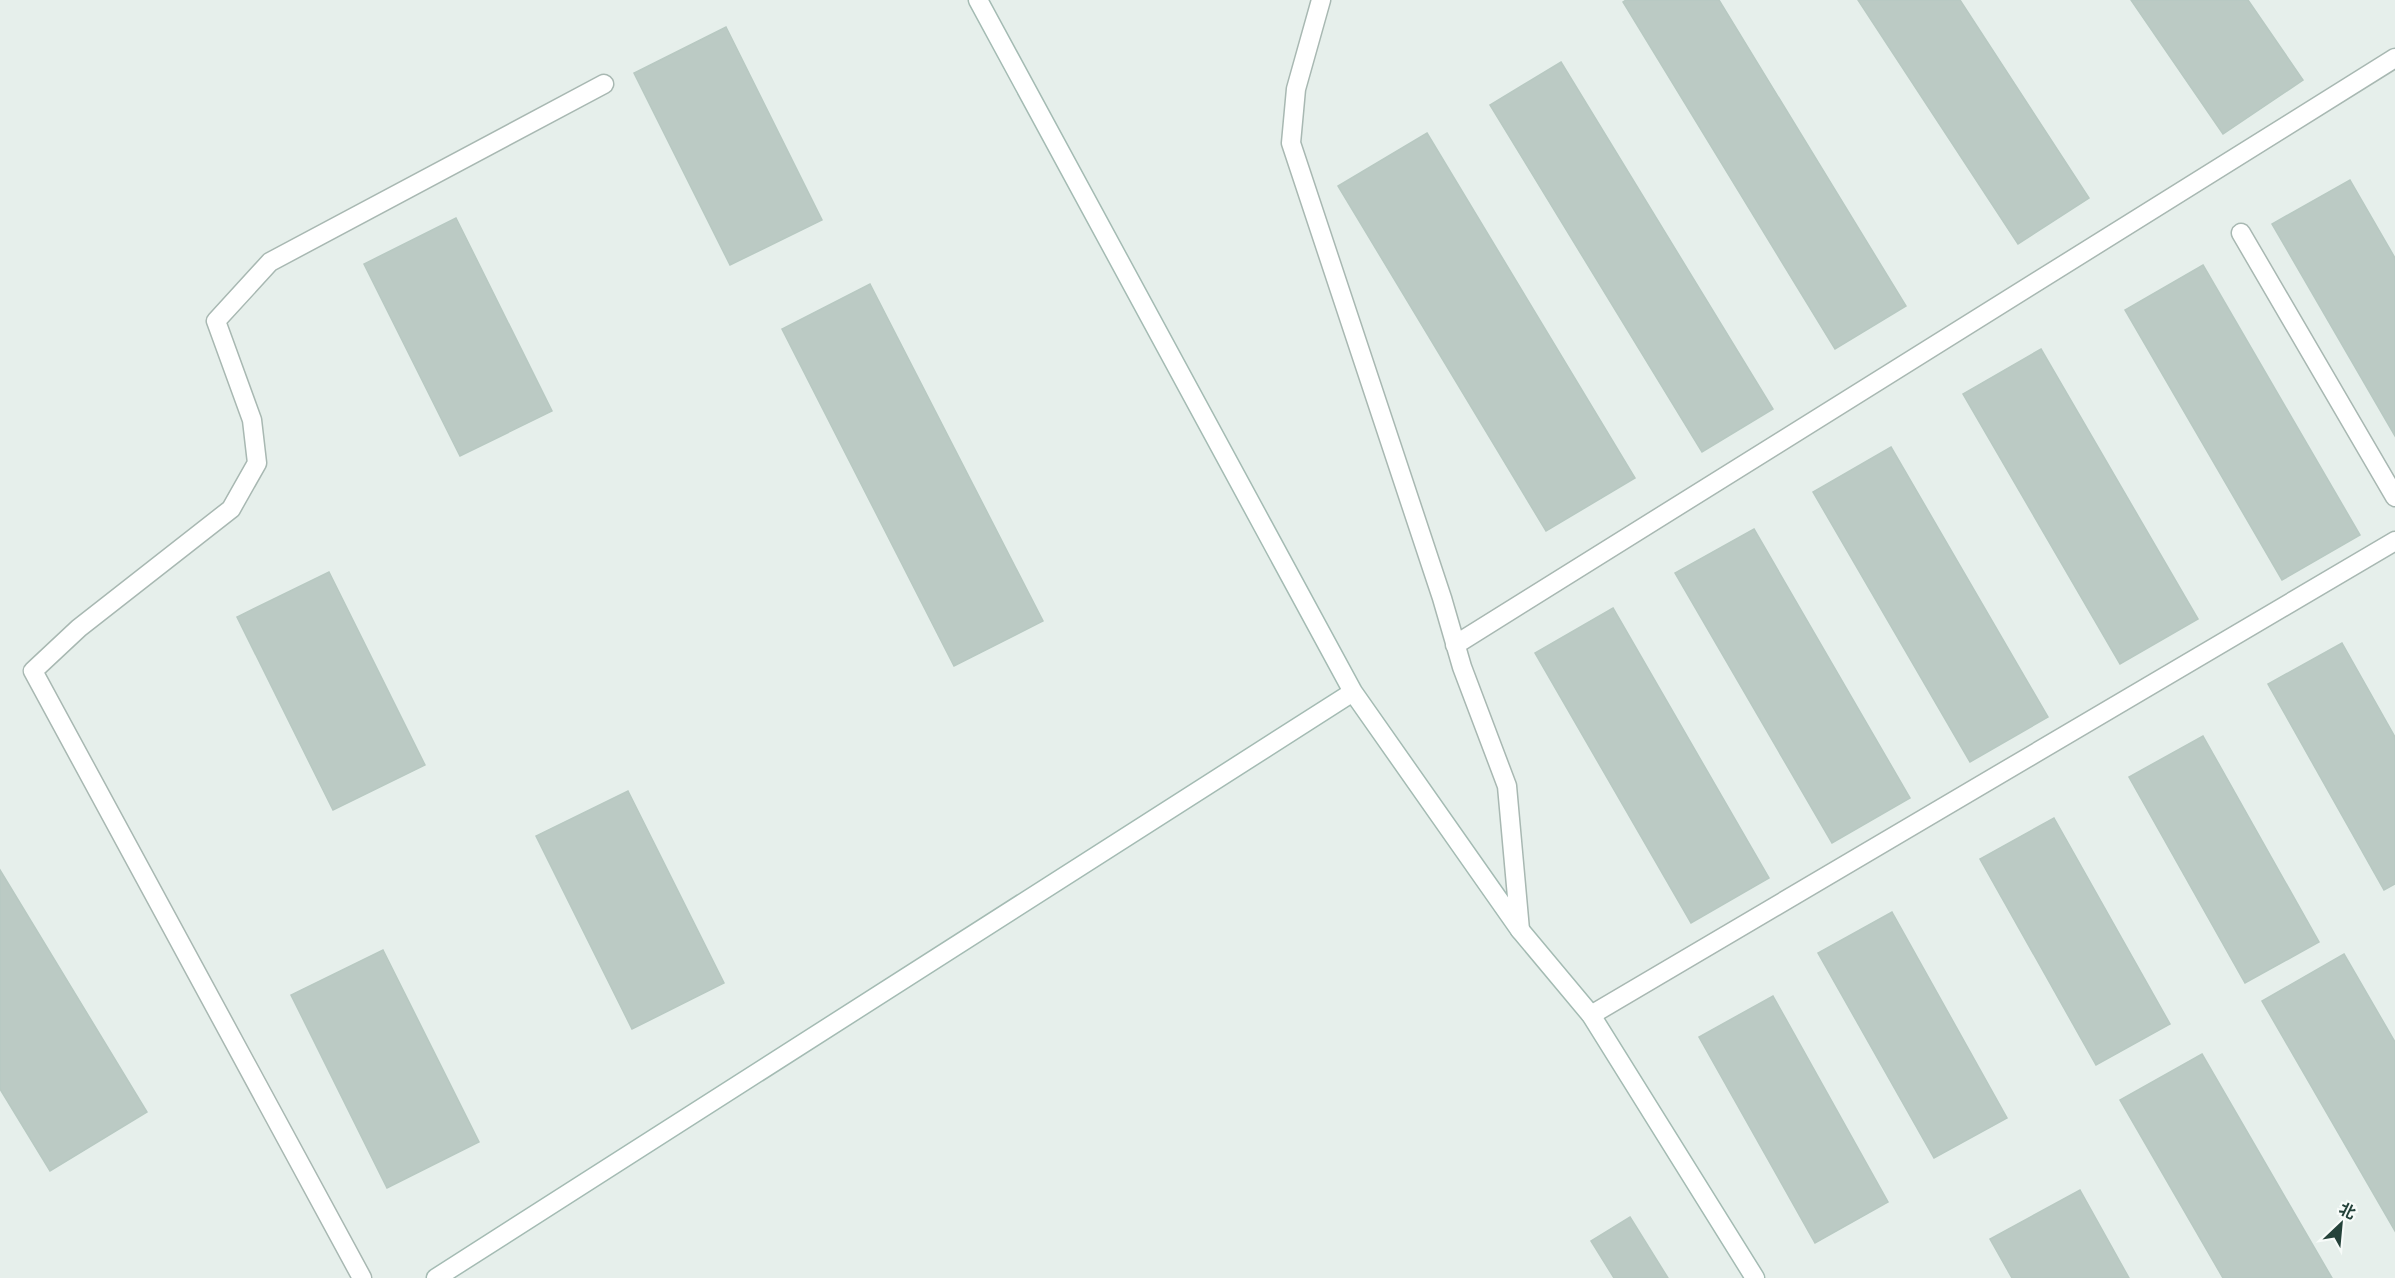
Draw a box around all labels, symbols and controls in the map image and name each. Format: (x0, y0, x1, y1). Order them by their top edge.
north arrow (2311, 1194, 2371, 1254)
text: 北 (2335, 1196, 2360, 1225)

